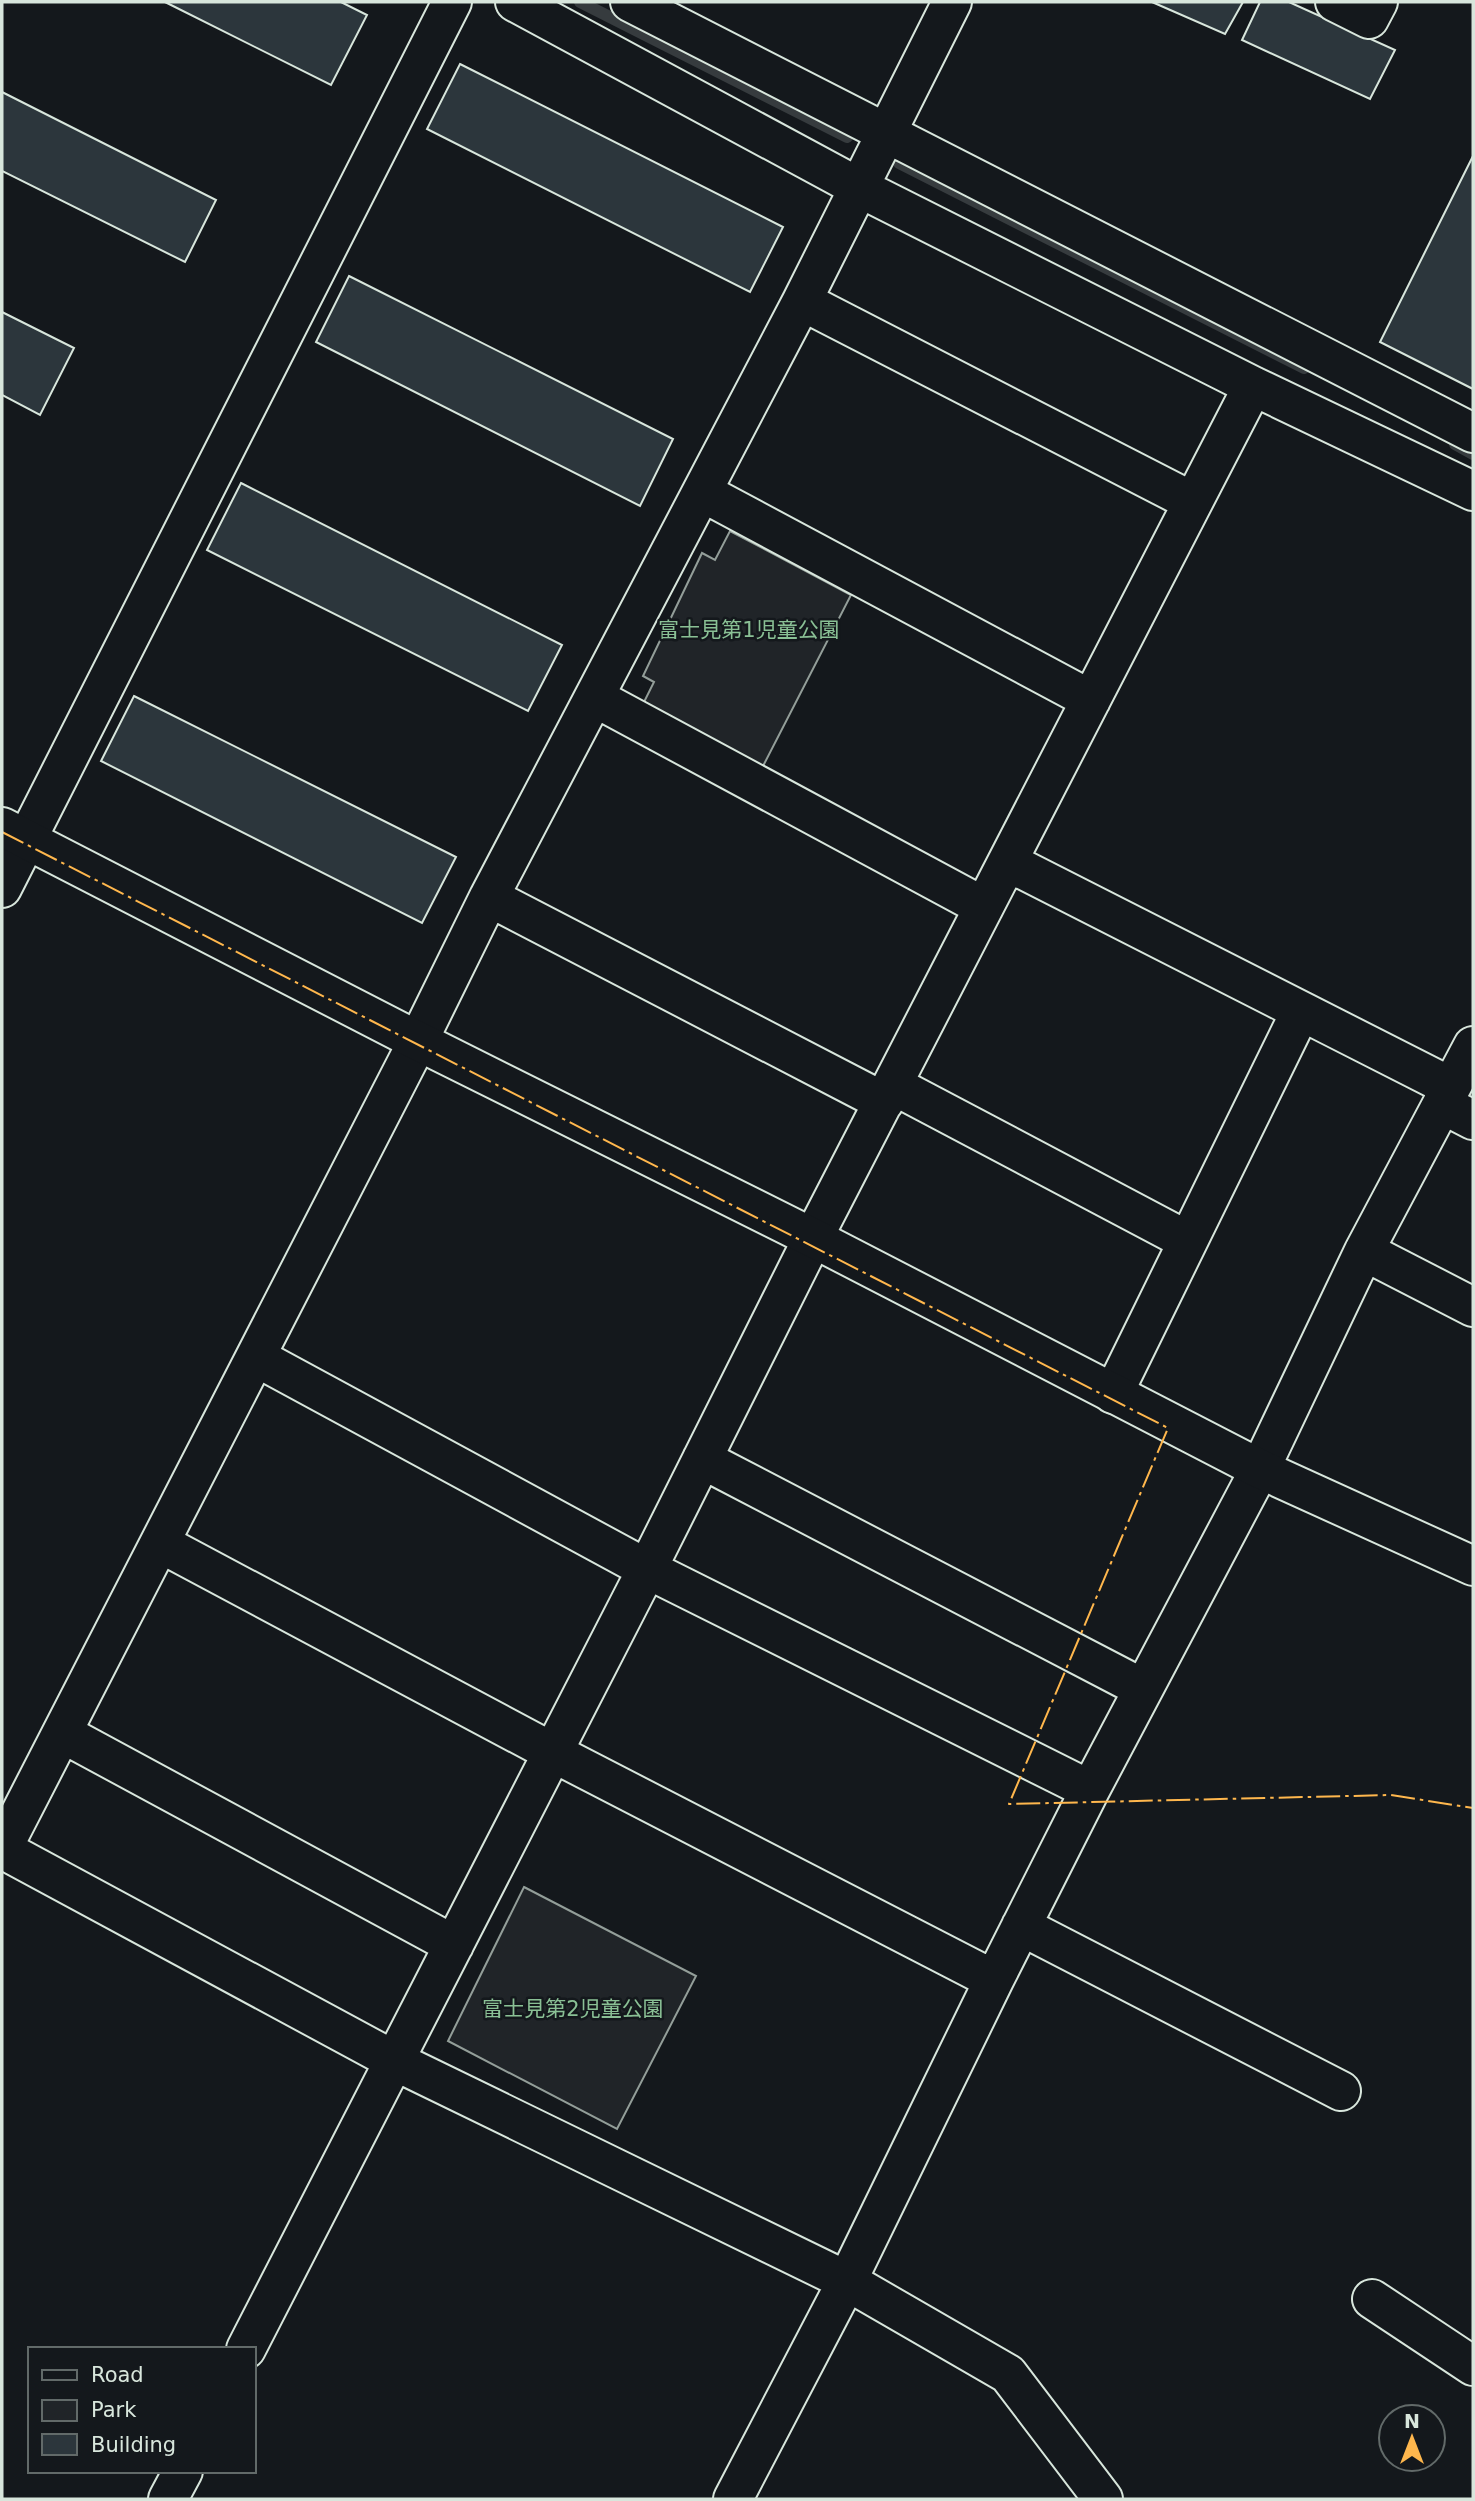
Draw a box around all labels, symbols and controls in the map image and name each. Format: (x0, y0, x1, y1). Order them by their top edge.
park label: 富士見第1児童公園 (658, 618, 840, 642)
park label: 富士見第2児童公園 (482, 1997, 664, 2021)
legend (28, 2347, 256, 2473)
text: Road (91, 2363, 144, 2387)
text: Park (91, 2398, 137, 2422)
north arrow (1377, 2403, 1447, 2473)
text: N (1404, 2410, 1420, 2432)
text: Building (91, 2433, 176, 2457)

